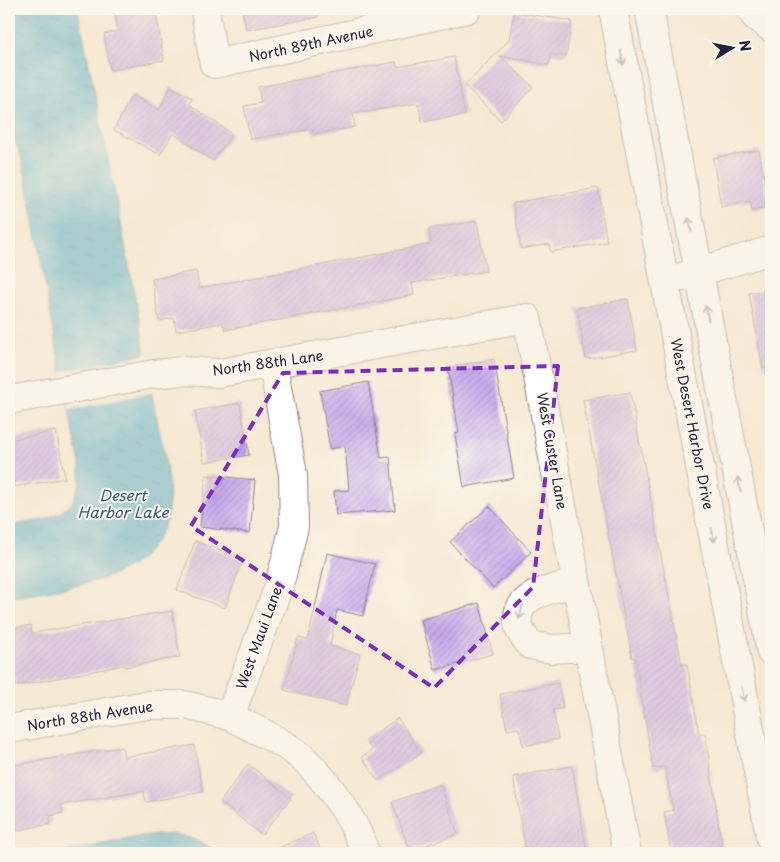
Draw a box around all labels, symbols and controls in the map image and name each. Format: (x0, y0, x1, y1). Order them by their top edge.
street label: North 89th Avenue (247, 20, 375, 67)
north arrow (708, 22, 758, 72)
text: N (734, 38, 757, 53)
one-way arrow (618, 50, 628, 66)
one-way arrow (684, 217, 694, 233)
one-way arrow (701, 306, 711, 322)
street label: West Desert Harbor Drive (666, 336, 719, 511)
street label: North 88th Lane (211, 344, 325, 381)
street label: West Custer Lane (532, 391, 573, 511)
one-way arrow (734, 477, 743, 493)
water label: Desert Harbor Lake (78, 483, 169, 523)
one-way arrow (709, 526, 718, 542)
street label: West Maui Lane (230, 583, 287, 692)
one-way arrow (516, 604, 525, 620)
one-way arrow (739, 686, 749, 702)
street label: North 88th Avenue (25, 695, 155, 736)

